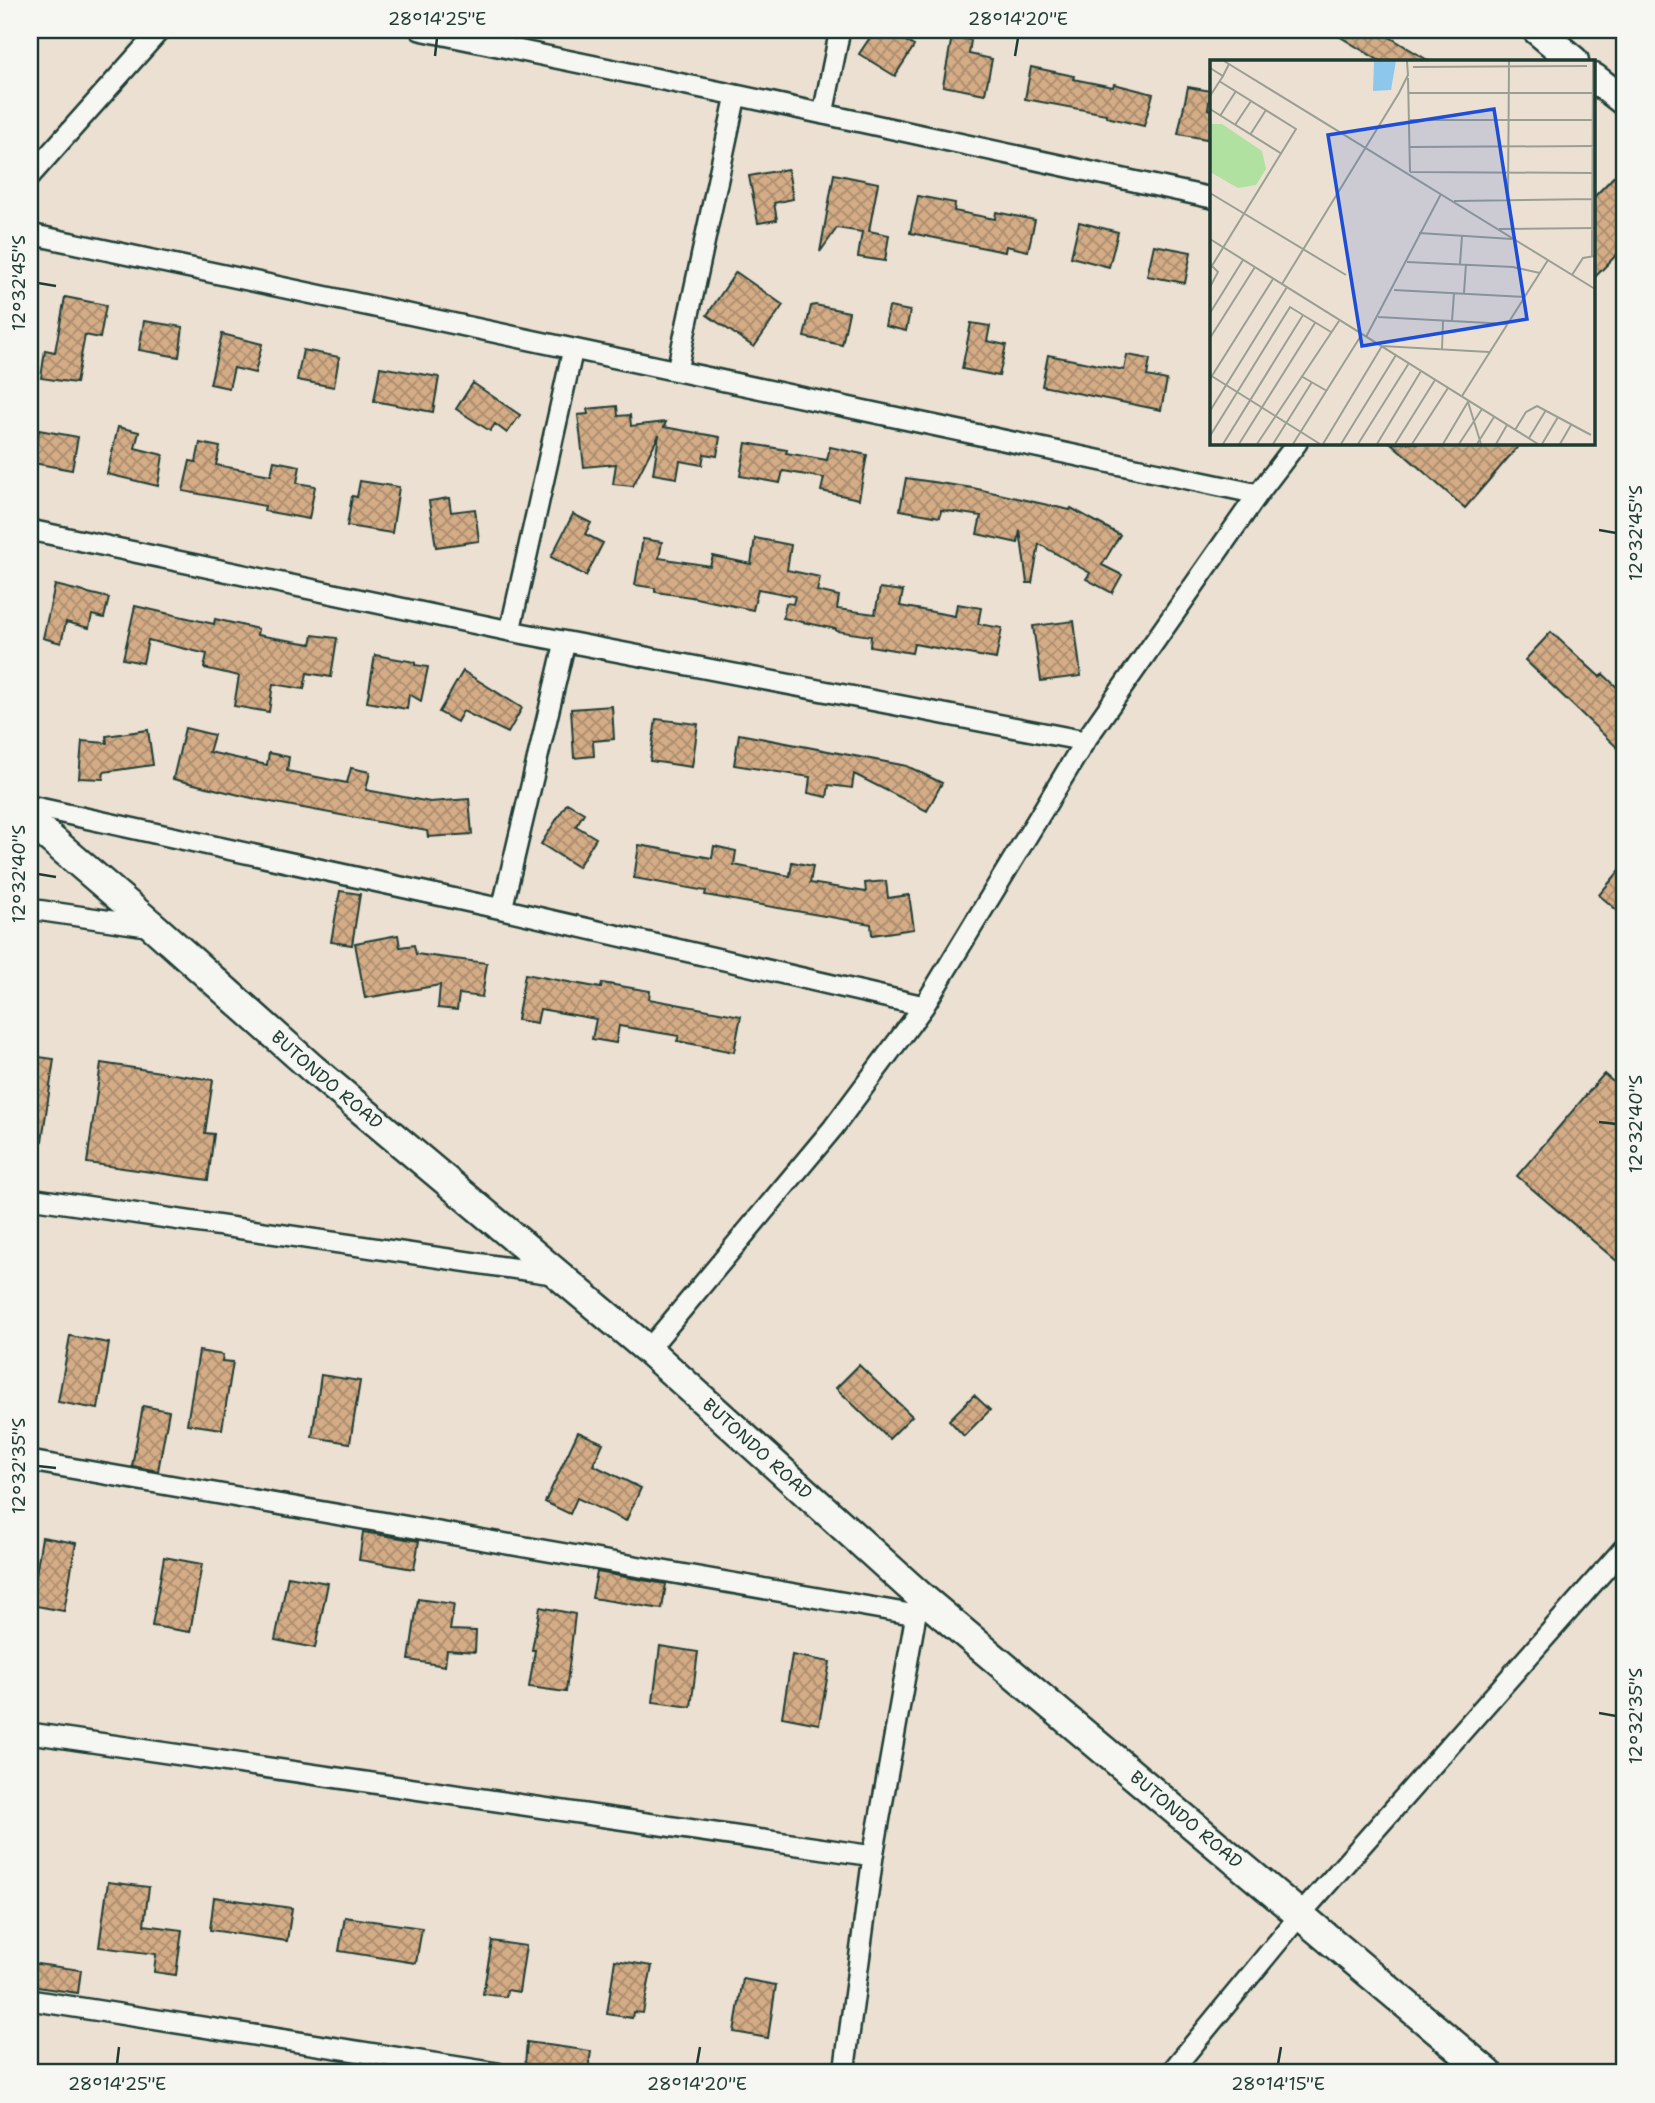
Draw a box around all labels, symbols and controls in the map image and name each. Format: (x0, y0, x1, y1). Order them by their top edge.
text: 28°14'25"E (388, 7, 486, 31)
text: 28°14'20"E (968, 7, 1068, 31)
inset map (1210, 60, 1596, 444)
text: 12°32'45"S (7, 235, 31, 331)
text: 12°32'45"S (1624, 485, 1648, 581)
text: 12°32'40"S (7, 825, 31, 923)
street label: BUTONDO ROAD (266, 1025, 388, 1135)
text: 12°32'40"S (1624, 1075, 1648, 1173)
street label: BUTONDO ROAD (697, 1393, 818, 1505)
text: 12°32'35"S (7, 1418, 31, 1514)
text: 12°32'35"S (1624, 1668, 1648, 1764)
street label: BUTONDO ROAD (1125, 1765, 1248, 1874)
text: 28°14'25"E (68, 2072, 166, 2096)
text: 28°14'20"E (647, 2072, 747, 2096)
text: 28°14'15"E (1231, 2072, 1325, 2096)

